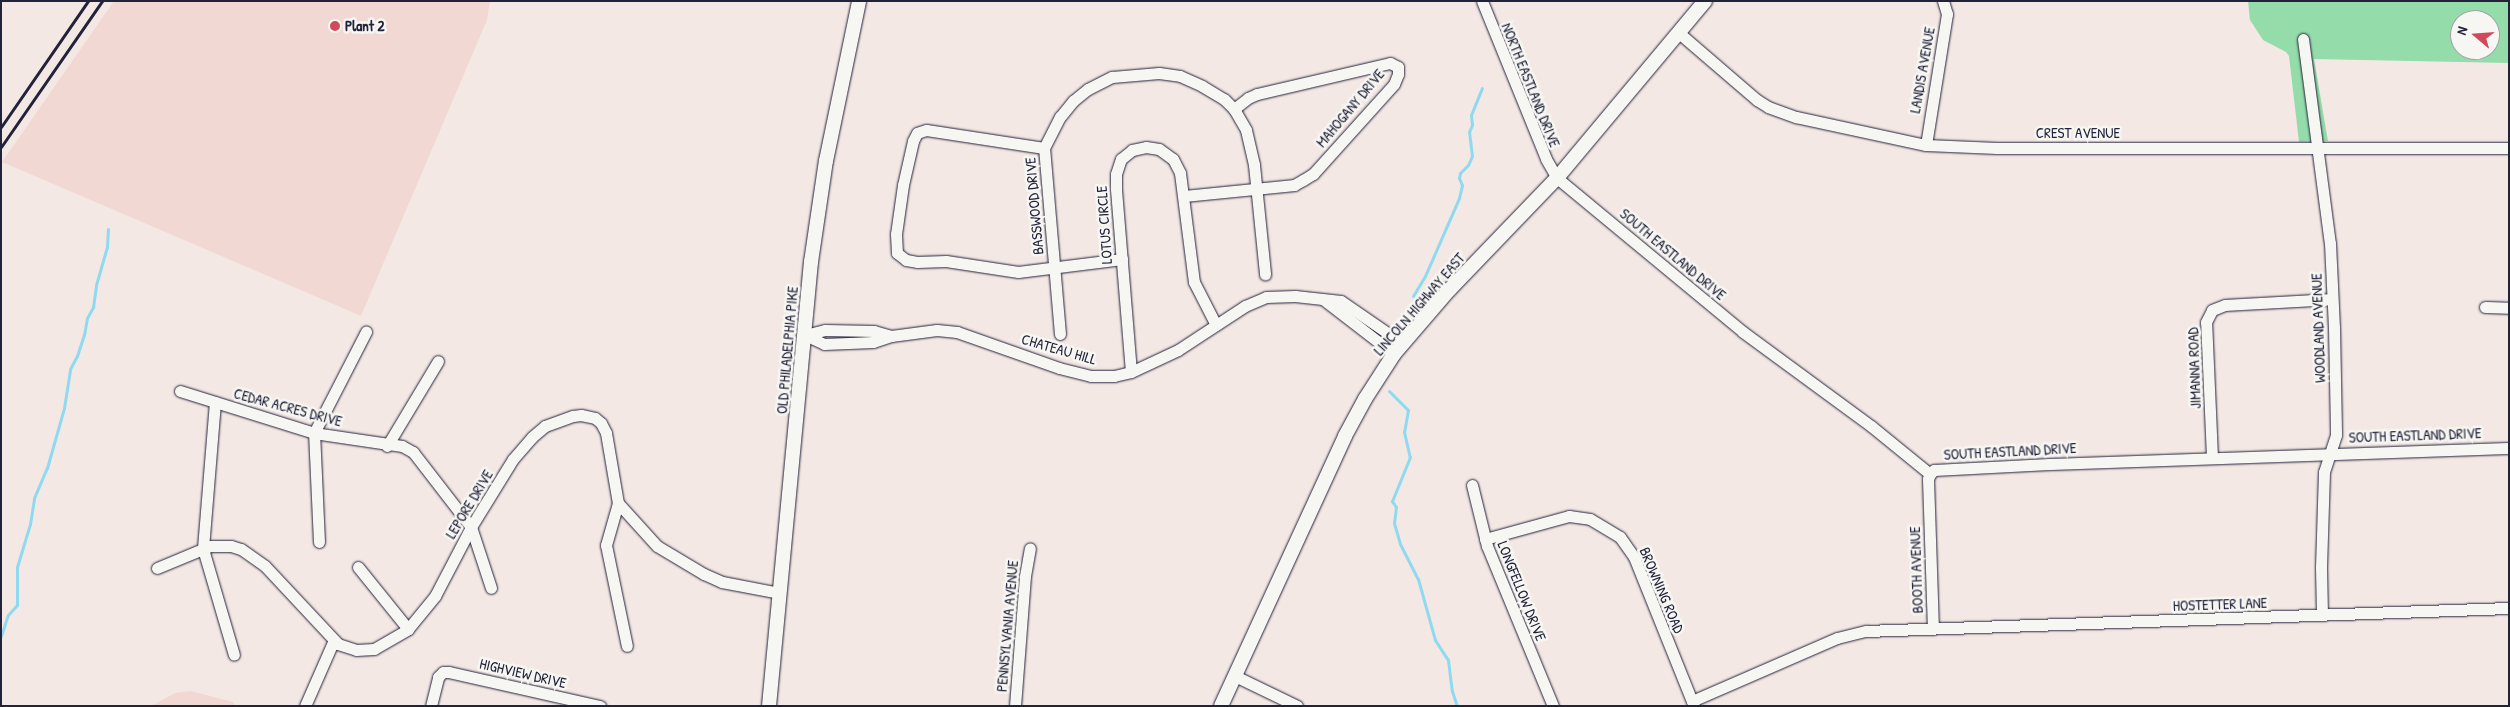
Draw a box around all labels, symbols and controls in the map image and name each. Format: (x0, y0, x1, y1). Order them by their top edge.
north arrow (2450, 10, 2500, 60)
place label: Plant 2 (345, 17, 384, 35)
marker: Plant 2 (329, 20, 341, 32)
street label: NORTH EASTLAND DRIVE (1498, 20, 1564, 150)
text: N (2451, 24, 2471, 37)
street label: LANDIS AVENUE (1906, 26, 1938, 114)
street label: MAHOGANY DRIVE (1312, 65, 1388, 151)
street label: CREST AVENUE (2036, 124, 2120, 142)
street label: BASSWOOD DRIVE (1021, 157, 1047, 255)
street label: LOTUS CIRCLE (1092, 185, 1116, 265)
street label: SOUTH EASTLAND DRIVE (1616, 204, 1730, 304)
street label: LINCOLN HIGHWAY EAST (1370, 249, 1468, 359)
street label: WOODLAND AVENUE (2307, 273, 2329, 383)
street label: OLD PHILADELPHIA PIKE (772, 285, 802, 415)
street label: JIMANNA ROAD (2184, 327, 2204, 409)
street label: CHATEAU HILL (1020, 330, 1098, 368)
street label: CEDAR ACRES DRIVE (232, 384, 344, 430)
street label: SOUTH EASTLAND DRIVE (2348, 424, 2482, 446)
street label: SOUTH EASTLAND DRIVE (1943, 439, 2077, 463)
street label: LEPORE DRIVE (441, 466, 497, 542)
street label: BOOTH AVENUE (1905, 526, 1927, 614)
street label: LONGFELLOW DRIVE (1494, 538, 1550, 644)
street label: BROWNING ROAD (1636, 544, 1688, 636)
street label: PENNSYLVANIA AVENUE (992, 559, 1022, 693)
street label: HOSTETTER LANE (2173, 593, 2267, 615)
street label: HIGHVIEW DRIVE (478, 654, 568, 692)

